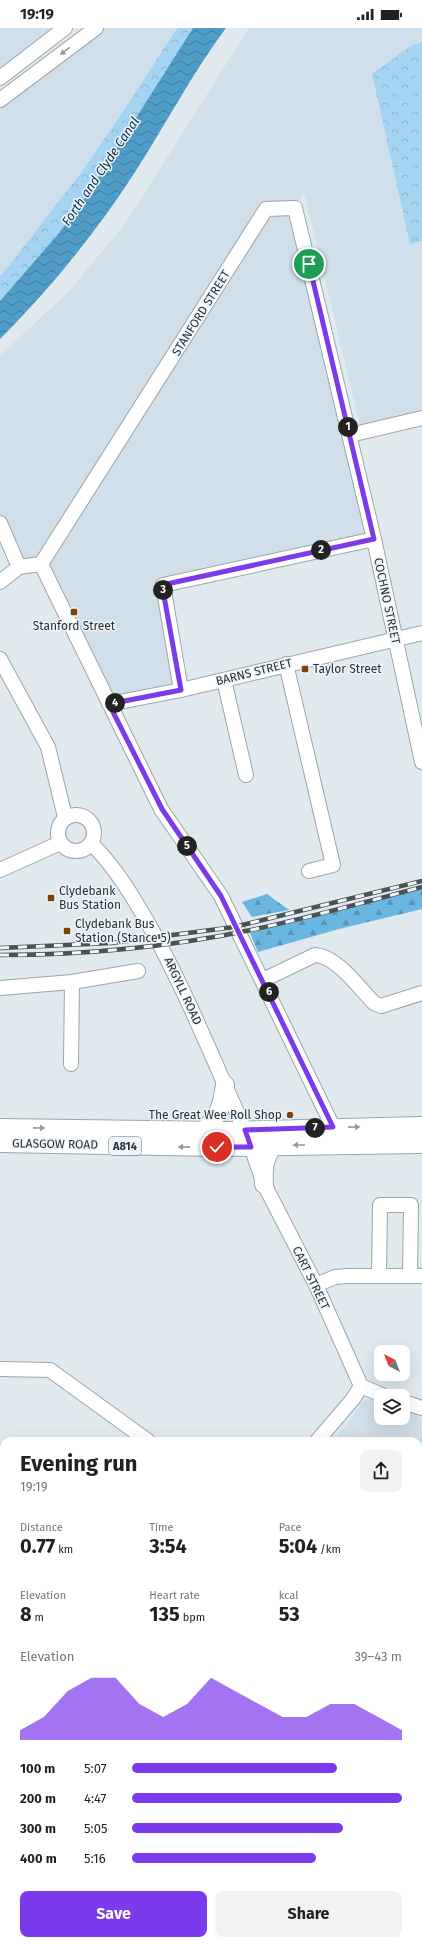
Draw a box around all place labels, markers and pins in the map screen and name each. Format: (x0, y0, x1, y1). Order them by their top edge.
pin (292, 247, 326, 281)
pin: 1 (338, 417, 358, 437)
pin: 2 (311, 540, 331, 560)
pin: 3 (153, 580, 173, 600)
marker: Stanford Street (69, 607, 79, 617)
place label: Stanford Street (33, 619, 116, 633)
place label: Taylor Street (313, 662, 382, 676)
marker: Taylor Street (300, 664, 310, 674)
pin: 4 (105, 693, 125, 713)
pin: 5 (177, 836, 197, 856)
place label: Clydebank Bus Station (59, 884, 121, 912)
marker: Clydebank Bus Station (46, 893, 56, 903)
place label: Clydebank Bus Station (Stance 5) (75, 917, 171, 945)
marker: Clydebank Bus Station (Stance 5) (62, 926, 72, 936)
pin: 6 (259, 982, 279, 1002)
place label: The Great Wee Roll Shop (149, 1108, 282, 1122)
marker: The Great Wee Roll Shop (285, 1110, 295, 1120)
pin: 7 (305, 1118, 325, 1138)
pin (200, 1130, 234, 1164)

